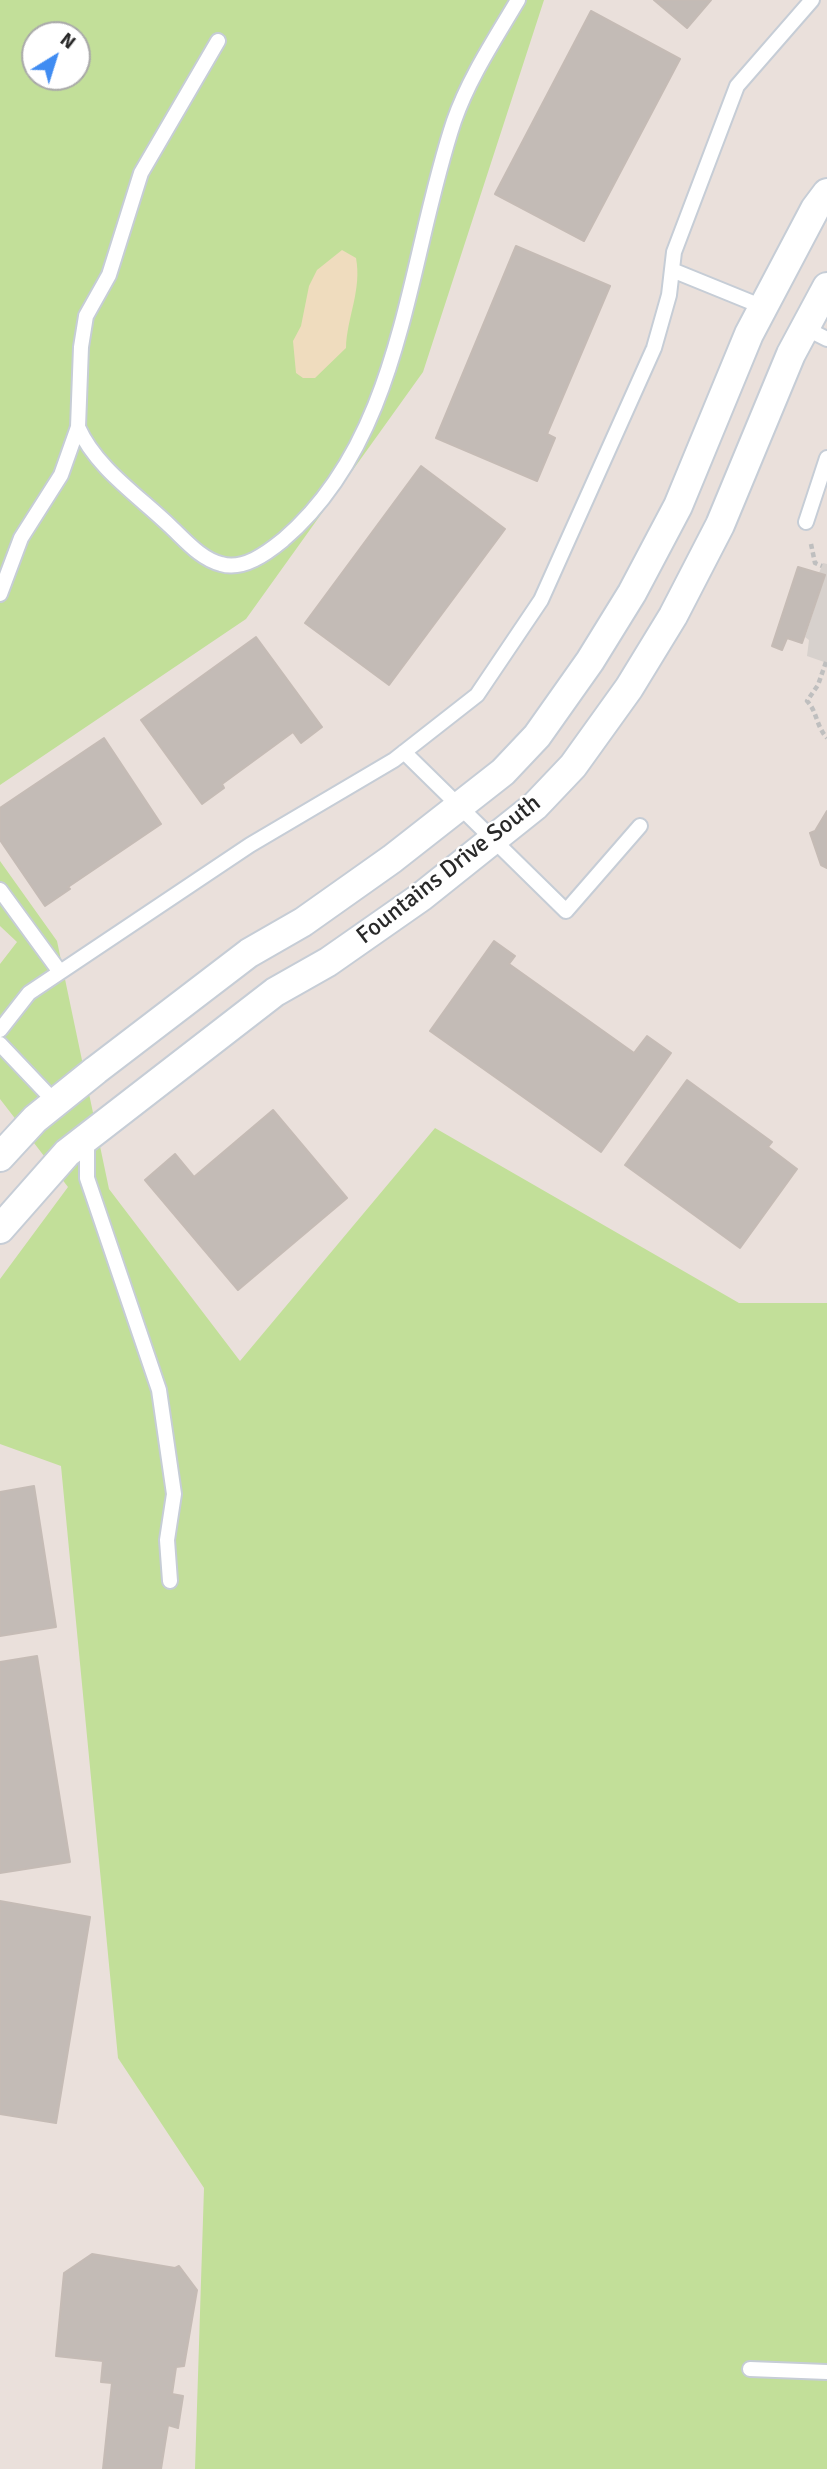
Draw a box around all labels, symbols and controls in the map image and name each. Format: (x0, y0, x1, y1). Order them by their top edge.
north arrow (21, 21, 91, 91)
text: N (55, 28, 80, 55)
street label: Fountains Drive South (351, 789, 547, 951)

